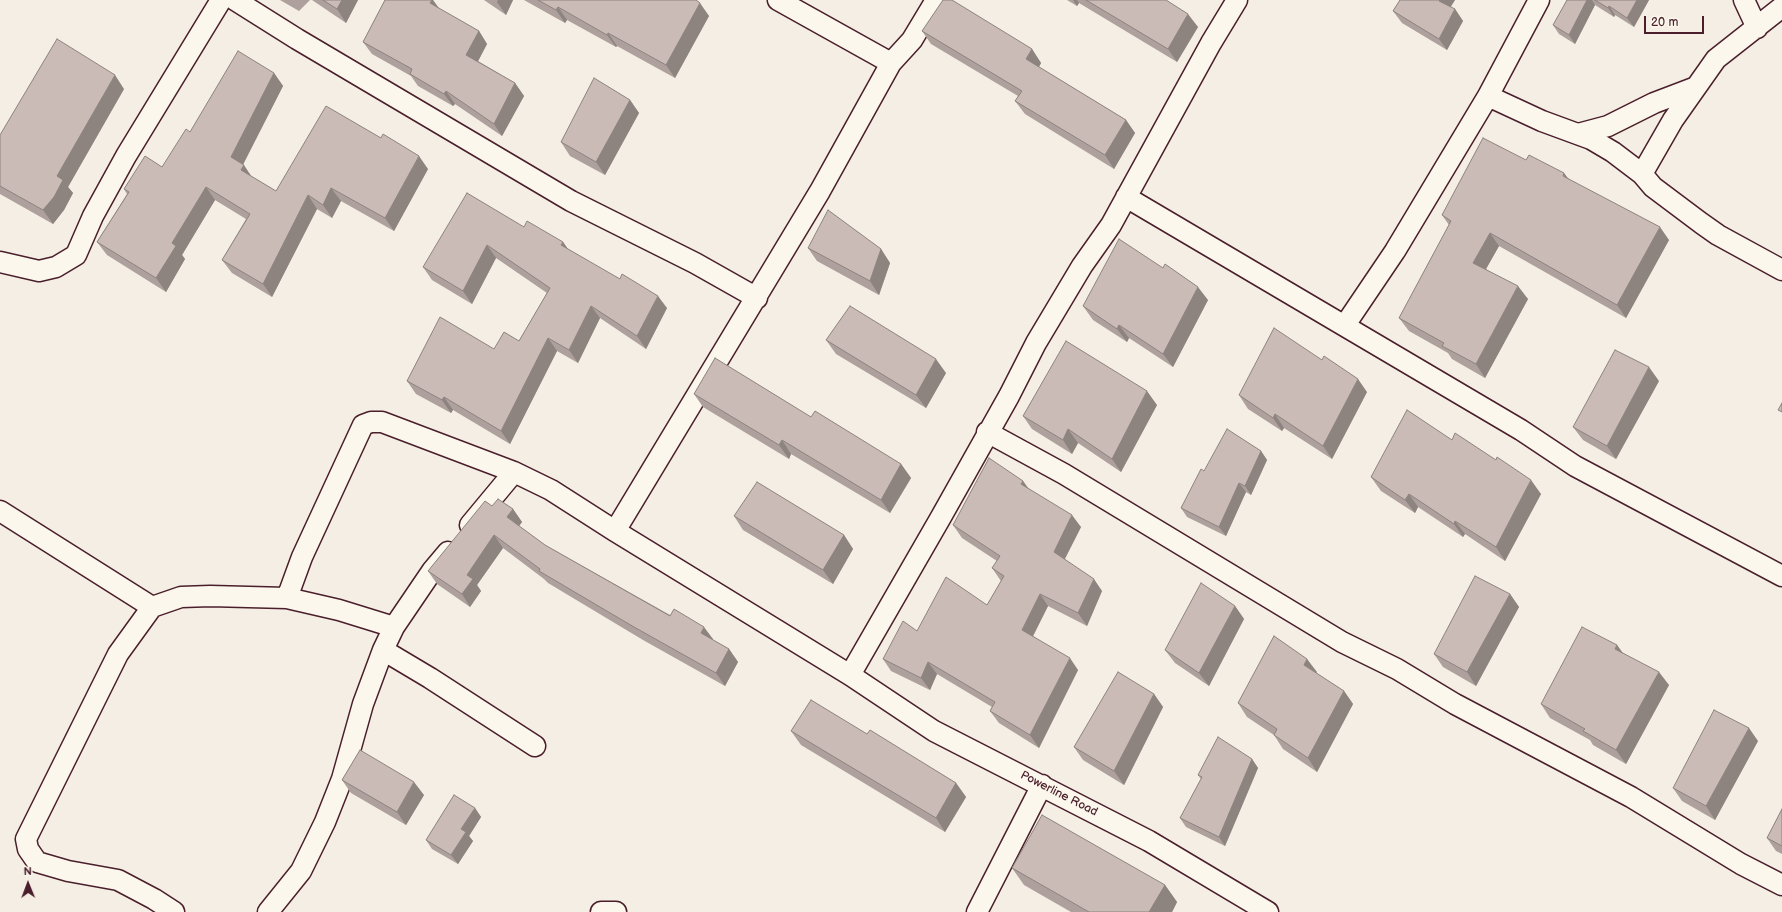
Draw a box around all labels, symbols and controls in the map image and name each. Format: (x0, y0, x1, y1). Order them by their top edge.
scale bar (1646, 8, 1706, 34)
text: 20 m (1651, 15, 1678, 30)
street label: Powerline Road (1018, 768, 1100, 820)
north arrow (8, 864, 48, 904)
text: N (24, 865, 32, 878)

